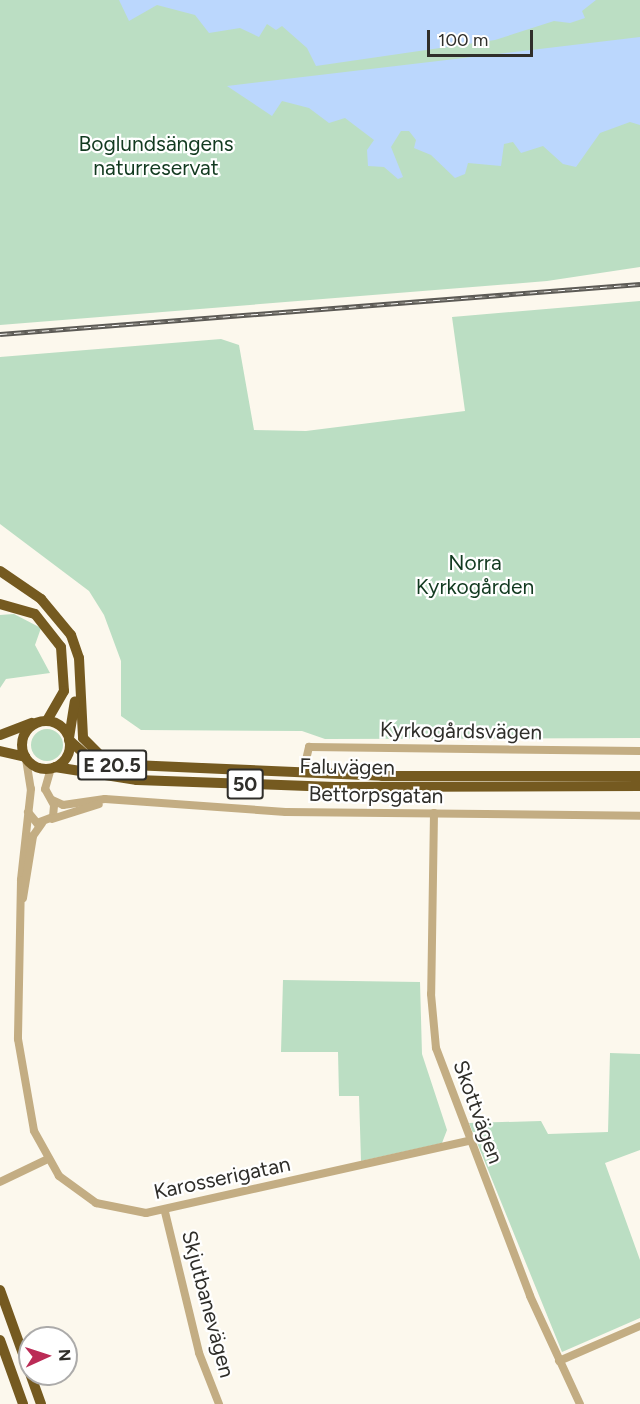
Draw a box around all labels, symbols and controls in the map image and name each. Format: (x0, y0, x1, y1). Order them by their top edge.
scale bar (430, 18, 536, 56)
text: 100 m (438, 29, 488, 51)
park label: Boglundsängens naturreservat (78, 131, 234, 181)
park label: Norra Kyrkogården (416, 550, 534, 600)
street label: Kyrkogårdsvägen (380, 717, 542, 745)
road number: E 20.5 (76, 748, 148, 782)
street label: Faluvägen (299, 754, 395, 780)
road number: 50 (226, 767, 264, 801)
street label: Bettorpsgatan (308, 781, 444, 809)
street label: Skottvägen (448, 1057, 508, 1167)
street label: Karosserigatan (151, 1151, 293, 1205)
street label: Skjutbanevägen (176, 1228, 240, 1380)
north arrow (18, 1326, 78, 1386)
text: N (55, 1348, 74, 1362)

